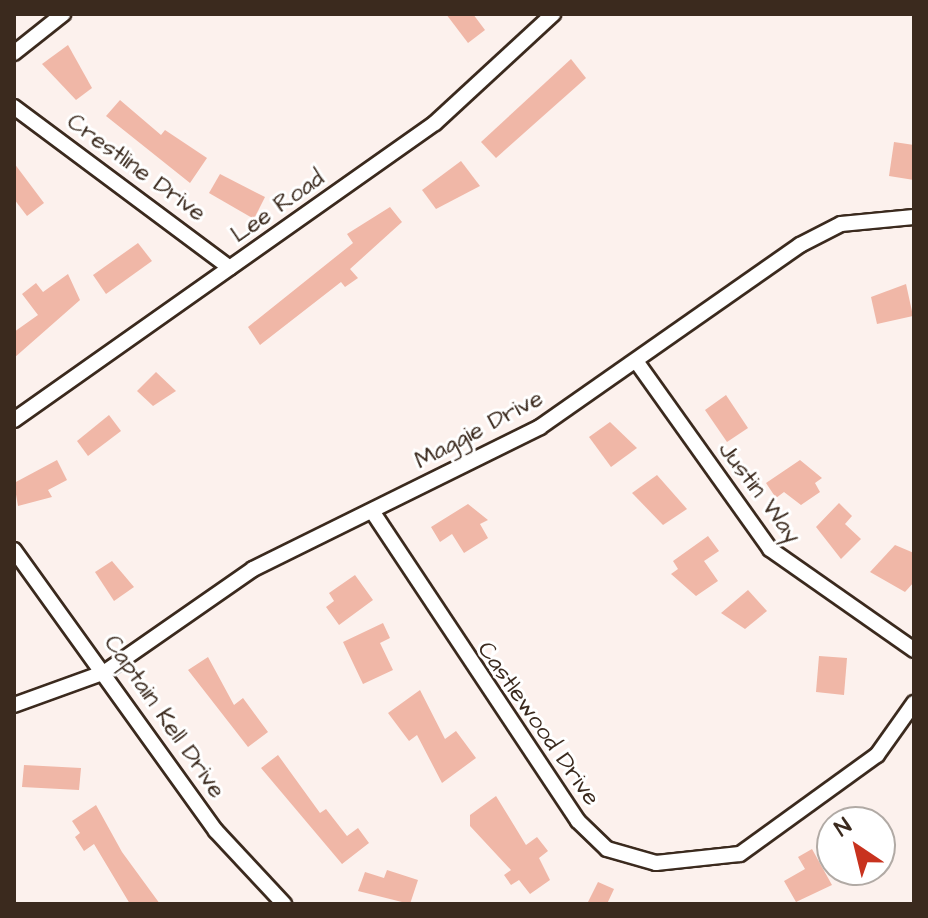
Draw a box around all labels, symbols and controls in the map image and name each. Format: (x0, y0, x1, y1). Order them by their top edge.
street label: Crestline Drive (61, 108, 211, 228)
street label: Lee Road (226, 164, 330, 250)
street label: Maggie Drive (410, 384, 548, 476)
street label: Justin Way (711, 436, 807, 550)
street label: Captain Kell Drive (97, 630, 231, 804)
street label: Castlewood Drive (471, 636, 605, 812)
north arrow (816, 806, 896, 886)
text: N (829, 811, 858, 844)

